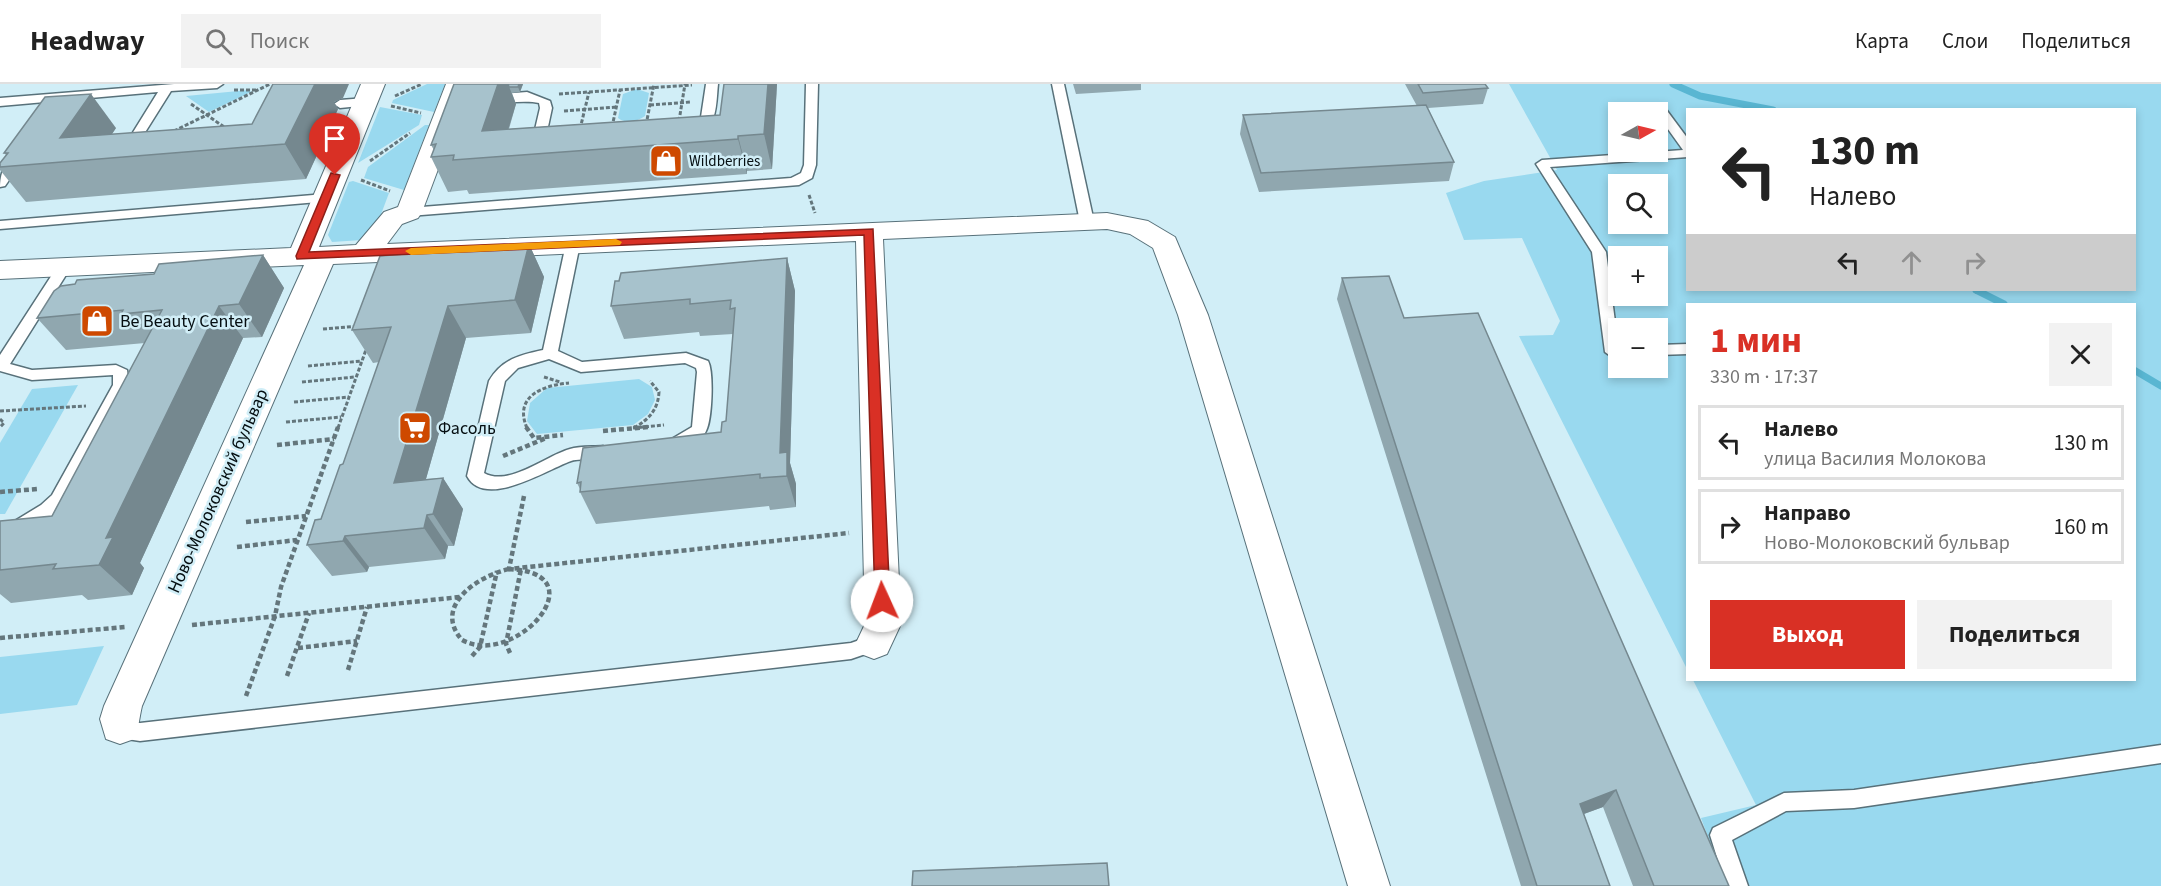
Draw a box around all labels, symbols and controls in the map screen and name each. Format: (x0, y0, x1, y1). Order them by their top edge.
search box (181, 14, 601, 68)
text: Headway (30, 21, 145, 61)
icon: search (202, 25, 235, 58)
text: Поиск (250, 25, 309, 57)
text: Карта (1855, 26, 1909, 56)
text: Слои (1942, 26, 1988, 56)
text: Поделиться (2021, 26, 2131, 56)
north arrow (1608, 102, 1668, 162)
map controls (1608, 102, 1668, 378)
pin (309, 113, 360, 175)
text: 130 m (1809, 121, 1920, 181)
icon: arrive (318, 122, 351, 155)
icon: left (1710, 132, 1788, 210)
shop icon: Wildberries (648, 143, 684, 179)
place label: Wildberries (689, 151, 760, 172)
button: search (1608, 174, 1668, 234)
text: Налево (1809, 177, 1896, 216)
button: + (1608, 246, 1668, 306)
icon: left (1832, 246, 1865, 279)
icon: ahead (1895, 246, 1928, 279)
icon: right (1958, 246, 1991, 279)
shop icon: Be Beauty Center (79, 303, 115, 339)
place label: Be Beauty Center (120, 309, 250, 334)
text: 1 мин (1710, 315, 1802, 366)
button: − (1608, 318, 1668, 378)
button: close (2049, 323, 2112, 386)
text: 330 m · 17:37 (1710, 363, 1818, 391)
street label: Ново-Молоковский бульвар (162, 385, 274, 597)
supermarket icon: Фасоль (397, 410, 433, 446)
text: Налево (1764, 413, 1838, 445)
place label: Фасоль (438, 416, 496, 441)
icon: left (1713, 426, 1746, 459)
text: 130 m (2054, 427, 2109, 459)
text: улица Василия Молокова (1764, 445, 1986, 473)
text: Направо (1764, 497, 1851, 529)
icon: right (1713, 510, 1746, 543)
text: 160 m (2054, 511, 2109, 543)
text: Ново-Молоковский бульвар (1764, 529, 2010, 557)
position arrow (850, 569, 914, 633)
button: Выход (1710, 600, 1905, 669)
button: Поделиться (1917, 600, 2112, 669)

